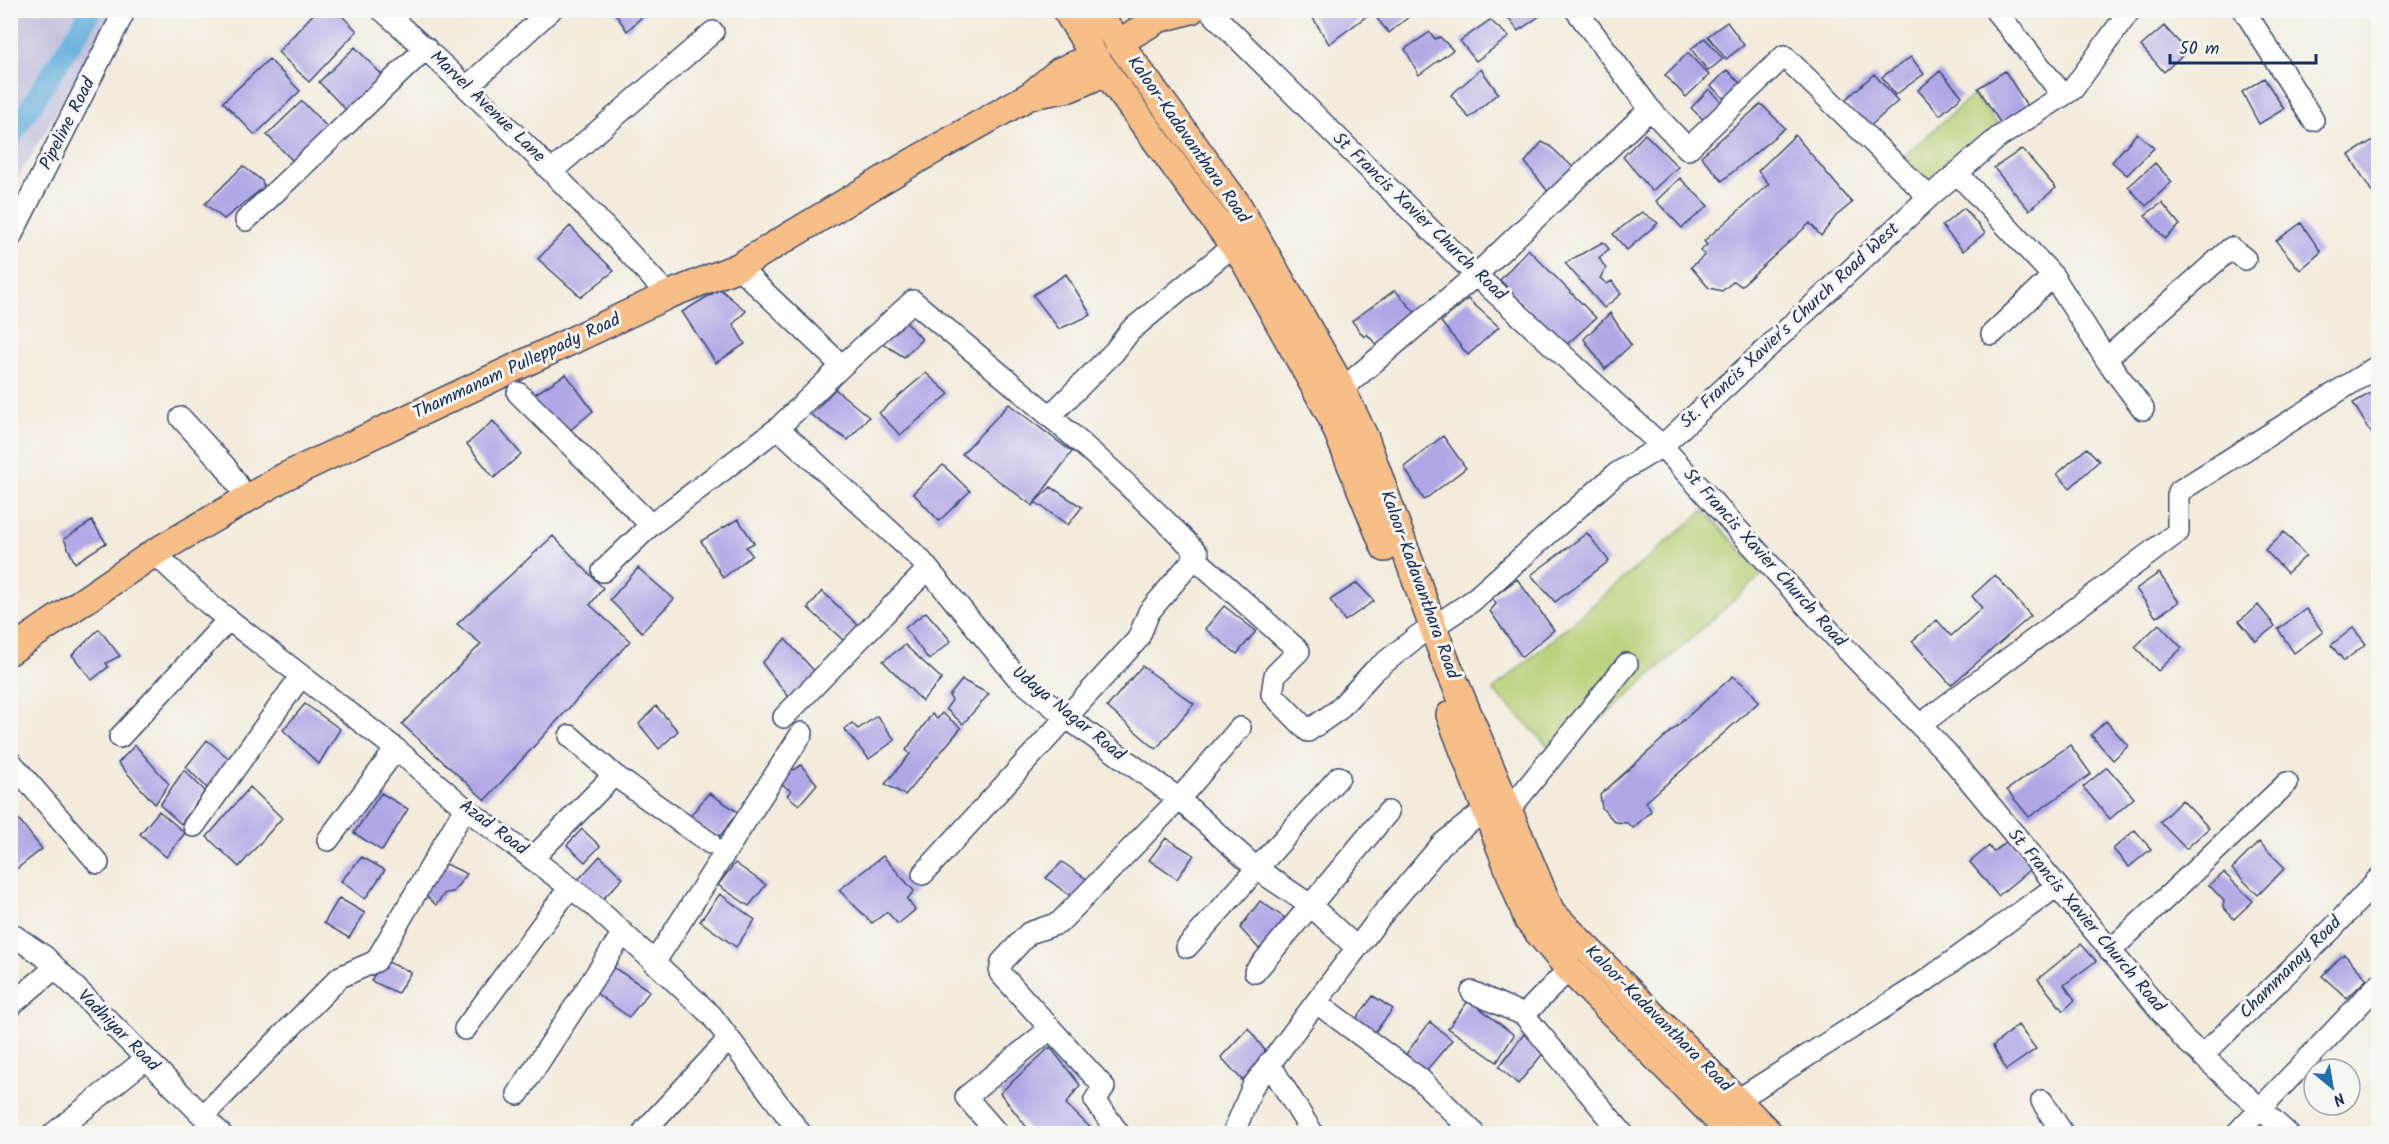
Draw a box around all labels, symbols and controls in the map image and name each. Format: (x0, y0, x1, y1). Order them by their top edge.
scale bar (2170, 27, 2316, 65)
text: 50 m (2179, 35, 2219, 64)
street label: Marvel Avenue Lane (422, 44, 552, 170)
street label: Kaloor-Kadavanthara Road (1119, 50, 1258, 231)
street label: Pipeline Road (32, 72, 104, 175)
street label: St Francis Xavier Church Road (1325, 126, 1514, 309)
street label: St. Francis Xavier's Church Road West (1673, 215, 1907, 436)
street label: Thammanam Pulleppady Road (408, 306, 627, 428)
street label: St Francis Xavier Church Road (1675, 462, 1853, 655)
street label: Kaloor-Kadavanthara Road (1371, 487, 1467, 684)
street label: Udaya Nagar Road (1005, 659, 1132, 770)
street label: Azad Road (452, 792, 534, 864)
street label: St Francis Xavier Church Road (2000, 822, 2173, 1020)
street label: Chammanay Road (2233, 909, 2350, 1026)
street label: Kaloor-Kadavanthara Road (1577, 938, 1739, 1100)
street label: Vadhiyar Road (70, 983, 167, 1080)
north arrow (2302, 1057, 2362, 1117)
text: N (2328, 1085, 2349, 1112)

